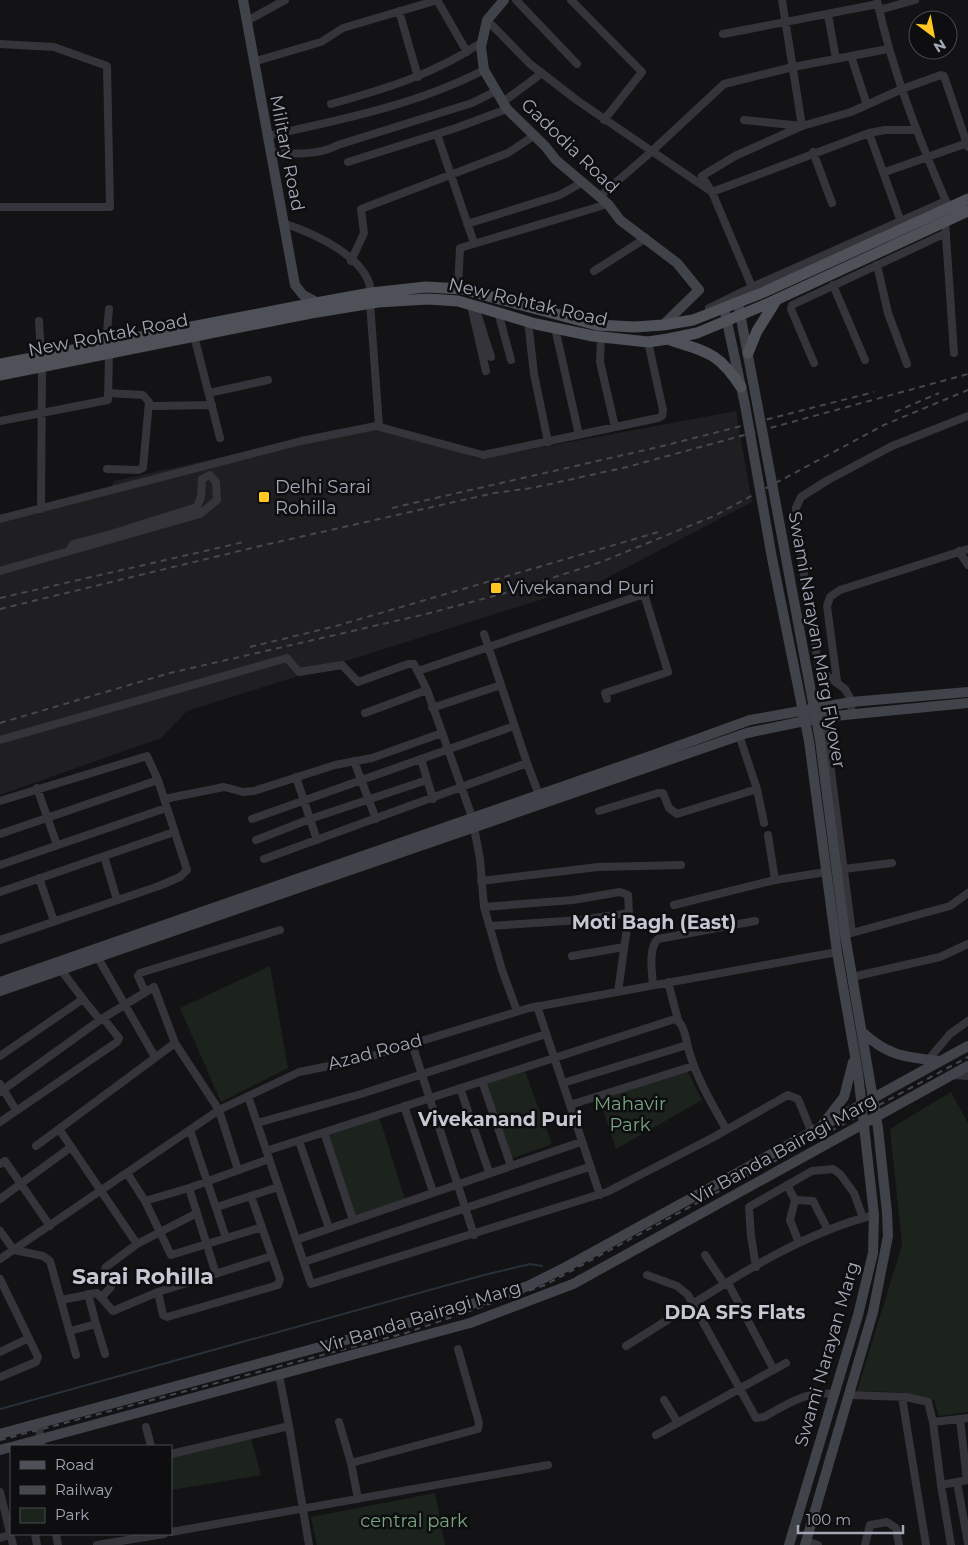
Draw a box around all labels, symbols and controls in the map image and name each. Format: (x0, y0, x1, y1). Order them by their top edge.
north arrow (908, 10, 958, 60)
text: N (930, 35, 949, 57)
street label: Military Road (265, 93, 309, 213)
street label: Gadodia Road (517, 94, 623, 198)
street label: New Rohtak Road (446, 273, 610, 331)
street label: New Rohtak Road (26, 309, 190, 361)
place label: Delhi Sarai Rohilla (275, 476, 371, 519)
marker: Delhi Sarai Rohilla (257, 490, 271, 504)
street label: Swami Narayan Marg Flyover (784, 510, 850, 770)
place label: Vivekanand Puri (507, 577, 654, 599)
marker: Vivekanand Puri (489, 581, 503, 595)
district label: Moti Bagh (East) (572, 911, 736, 934)
street label: Azad Road (325, 1029, 425, 1075)
street label: Vir Banda Bairagi Marg (688, 1089, 880, 1209)
park label: Mahavir Park (594, 1093, 666, 1136)
district label: Vivekanand Puri (417, 1108, 582, 1131)
street label: Swami Narayan Marg (790, 1259, 864, 1449)
district label: Sarai Rohilla (72, 1263, 214, 1290)
street label: Vir Banda Bairagi Marg (318, 1276, 524, 1358)
district label: DDA SFS Flats (665, 1301, 805, 1324)
legend (10, 1445, 172, 1535)
text: Road (55, 1455, 94, 1474)
text: Railway (55, 1480, 113, 1499)
scale bar (798, 1502, 903, 1534)
text: Park (55, 1505, 89, 1524)
park label: central park (360, 1510, 468, 1532)
text: 100 m (806, 1510, 851, 1529)

